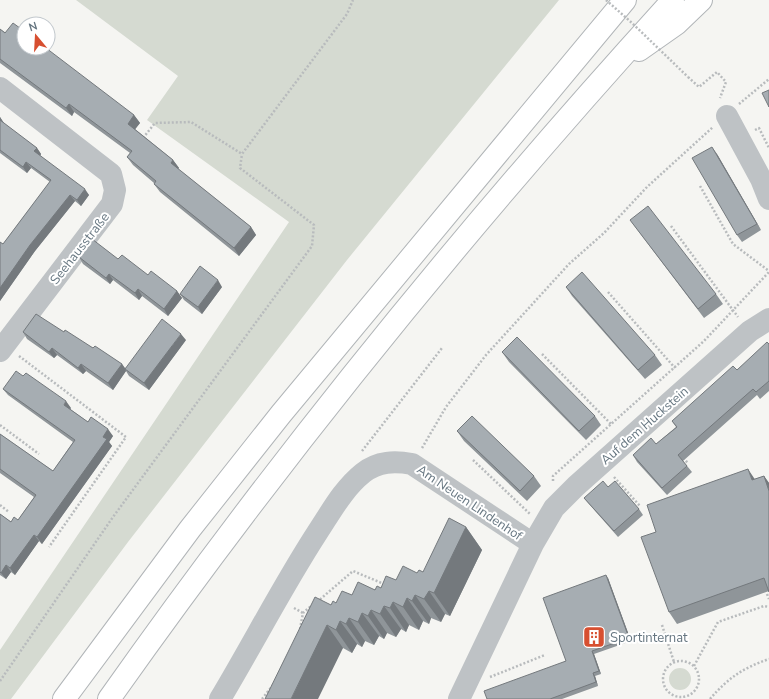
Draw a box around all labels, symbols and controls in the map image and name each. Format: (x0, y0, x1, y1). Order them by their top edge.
north arrow (16, 16, 56, 56)
text: N (27, 19, 39, 35)
street label: Seehausstraße (46, 209, 114, 288)
street label: Auf dem Huckstein (597, 383, 692, 469)
street label: Am Neuen Lindenhof (413, 461, 526, 545)
building icon: Sportinternat (581, 624, 607, 650)
place label: Sportinternat (610, 629, 688, 647)

